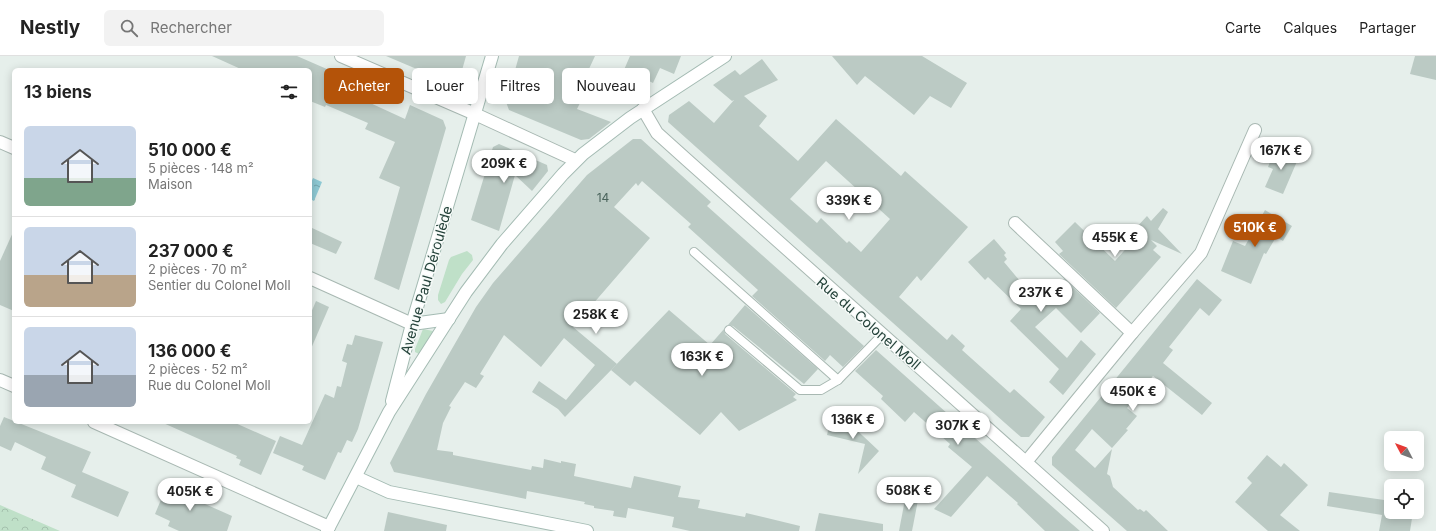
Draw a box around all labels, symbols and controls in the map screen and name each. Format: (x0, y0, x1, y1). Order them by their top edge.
search box (104, 10, 384, 46)
text: Nestly (20, 16, 80, 39)
icon: search (118, 17, 140, 39)
text: Rechercher (150, 18, 232, 37)
text: Carte (1225, 19, 1261, 36)
text: Calques (1283, 19, 1337, 36)
text: Partager (1359, 19, 1416, 36)
chip: Acheter (324, 68, 404, 104)
chip: Louer (412, 68, 478, 104)
chip: Filtres (486, 68, 554, 104)
chip: Nouveau (562, 68, 650, 104)
icon: filters (278, 81, 300, 103)
text: 13 biens (24, 82, 92, 102)
pin: 167K € (1248, 137, 1314, 171)
text: 510 000 € (148, 140, 232, 160)
icon: home (56, 142, 104, 190)
text: 167K € (1260, 142, 1302, 158)
pin: 209K € (471, 150, 537, 184)
text: 209K € (481, 155, 527, 171)
text: 5 pièces · 148 m² (148, 160, 254, 176)
text: Maison (148, 176, 193, 192)
pin: 339K € (816, 187, 882, 221)
house number: 14 (597, 190, 610, 205)
text: 339K € (826, 192, 872, 208)
street label: Avenue Paul Déroulède (397, 204, 455, 356)
pin: 510K € (1222, 214, 1288, 248)
text: 510K € (1233, 219, 1277, 235)
pin: 455K € (1082, 224, 1148, 258)
text: 455K € (1092, 229, 1138, 245)
text: 237 000 € (148, 241, 234, 261)
icon: home (56, 243, 104, 291)
text: 2 pièces · 70 m² (148, 261, 247, 277)
street label: Rue du Colonel Moll (814, 273, 924, 373)
text: Sentier du Colonel Moll (148, 277, 291, 293)
pin: 237K € (1008, 279, 1074, 313)
text: 237K € (1018, 284, 1064, 300)
pin: 258K € (563, 301, 629, 335)
text: 258K € (573, 306, 619, 322)
text: 136 000 € (148, 341, 231, 361)
icon: home (56, 343, 104, 391)
pin: 163K € (669, 343, 735, 377)
text: 163K € (680, 348, 724, 364)
text: 2 pièces · 52 m² (148, 361, 248, 377)
text: Rue du Colonel Moll (148, 377, 271, 393)
pin: 450K € (1100, 378, 1166, 412)
text: 450K € (1109, 383, 1157, 399)
pin: 136K € (820, 406, 886, 440)
text: 136K € (831, 411, 875, 427)
pin: 307K € (925, 412, 991, 446)
text: 307K € (935, 417, 981, 433)
north arrow (1384, 431, 1424, 471)
map controls (1384, 431, 1424, 519)
pin: 508K € (876, 477, 942, 511)
pin: 405K € (157, 478, 223, 512)
button: locate (1384, 479, 1424, 519)
text: 508K € (886, 482, 932, 498)
text: 405K € (166, 483, 214, 499)

